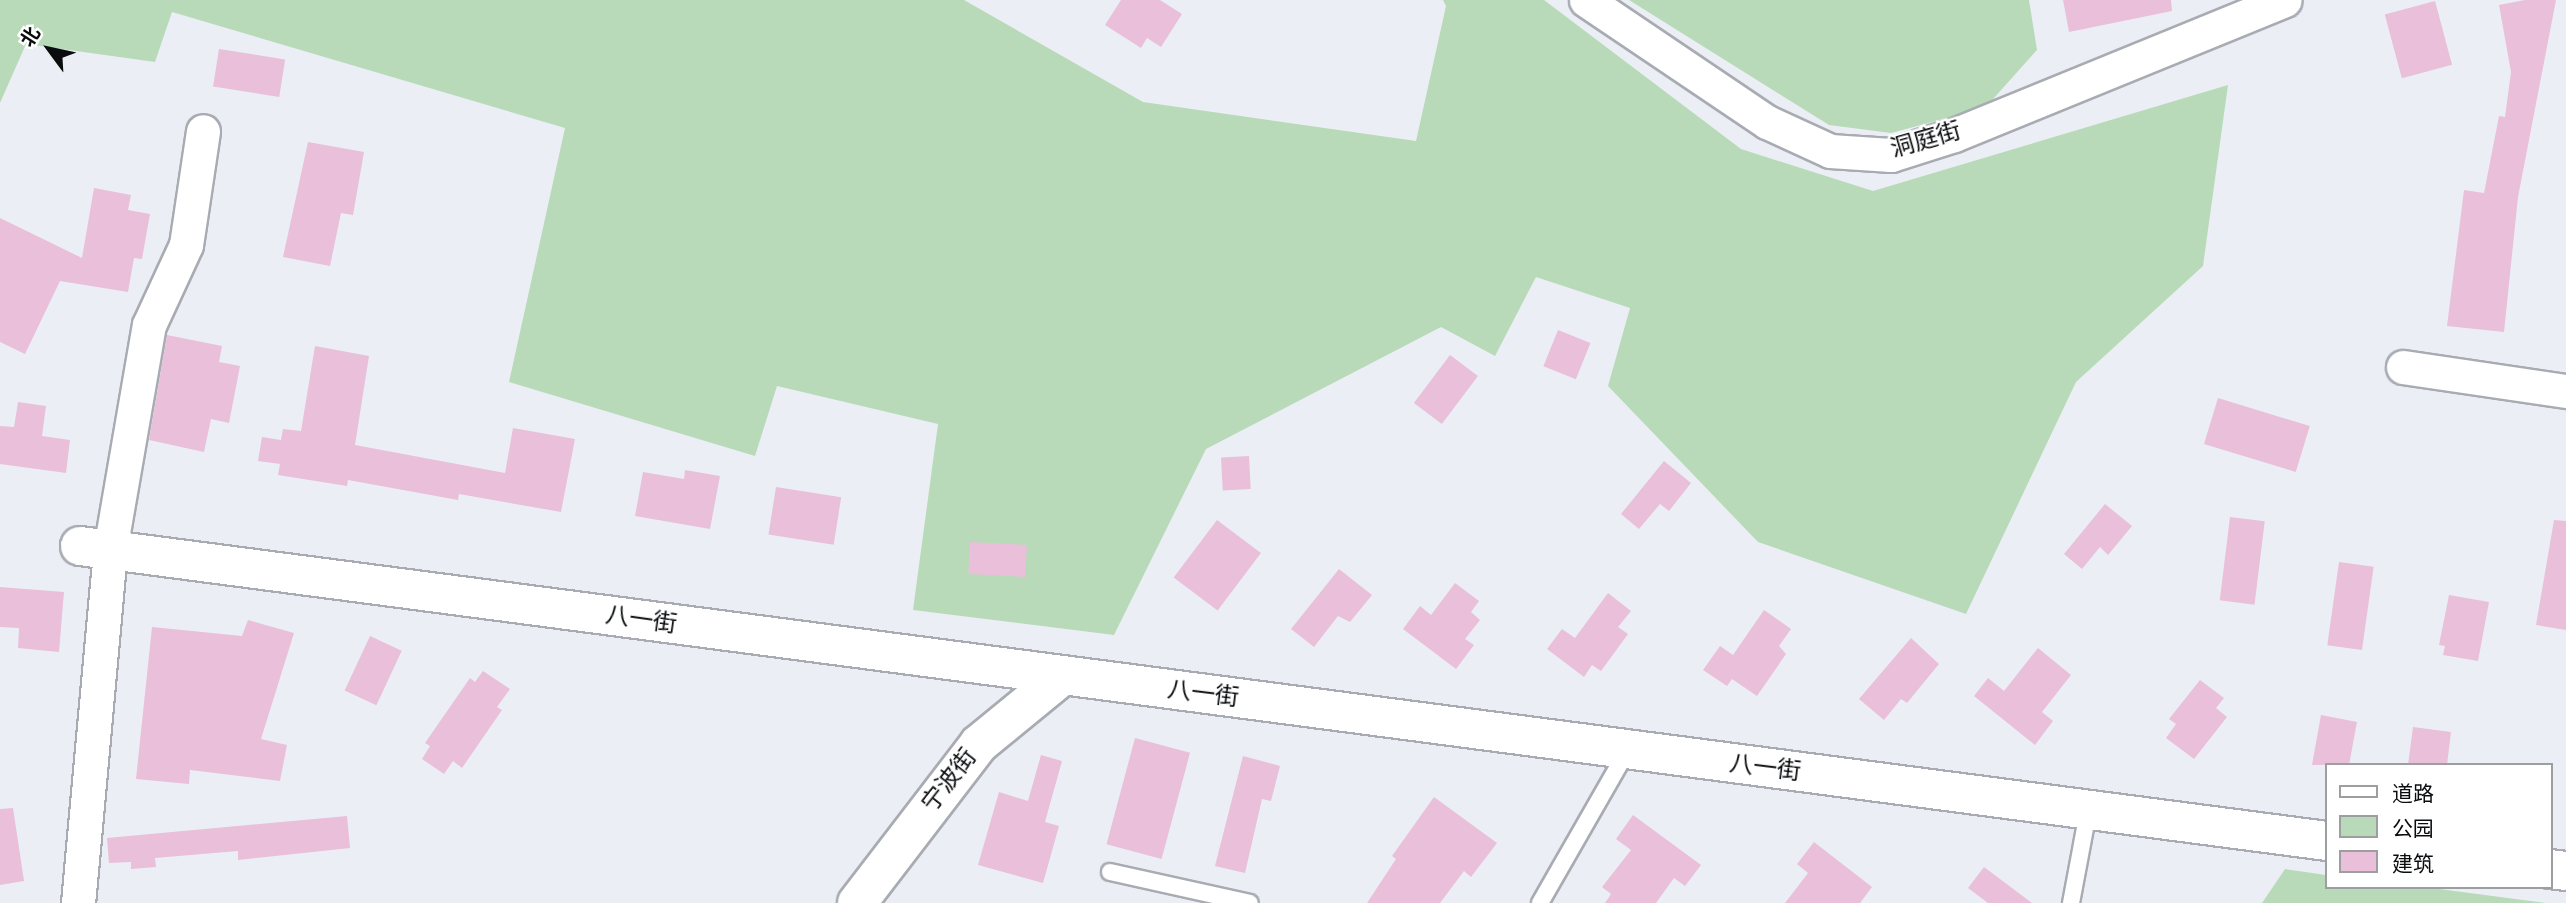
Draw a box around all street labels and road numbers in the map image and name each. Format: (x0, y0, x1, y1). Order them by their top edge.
street label: 洞庭街 (1887, 117, 1965, 165)
street label: 八一街 (603, 602, 679, 640)
street label: 八一街 (1166, 676, 1240, 714)
street label: 宁波街 (916, 744, 984, 818)
street label: 八一街 (1728, 750, 1802, 788)

